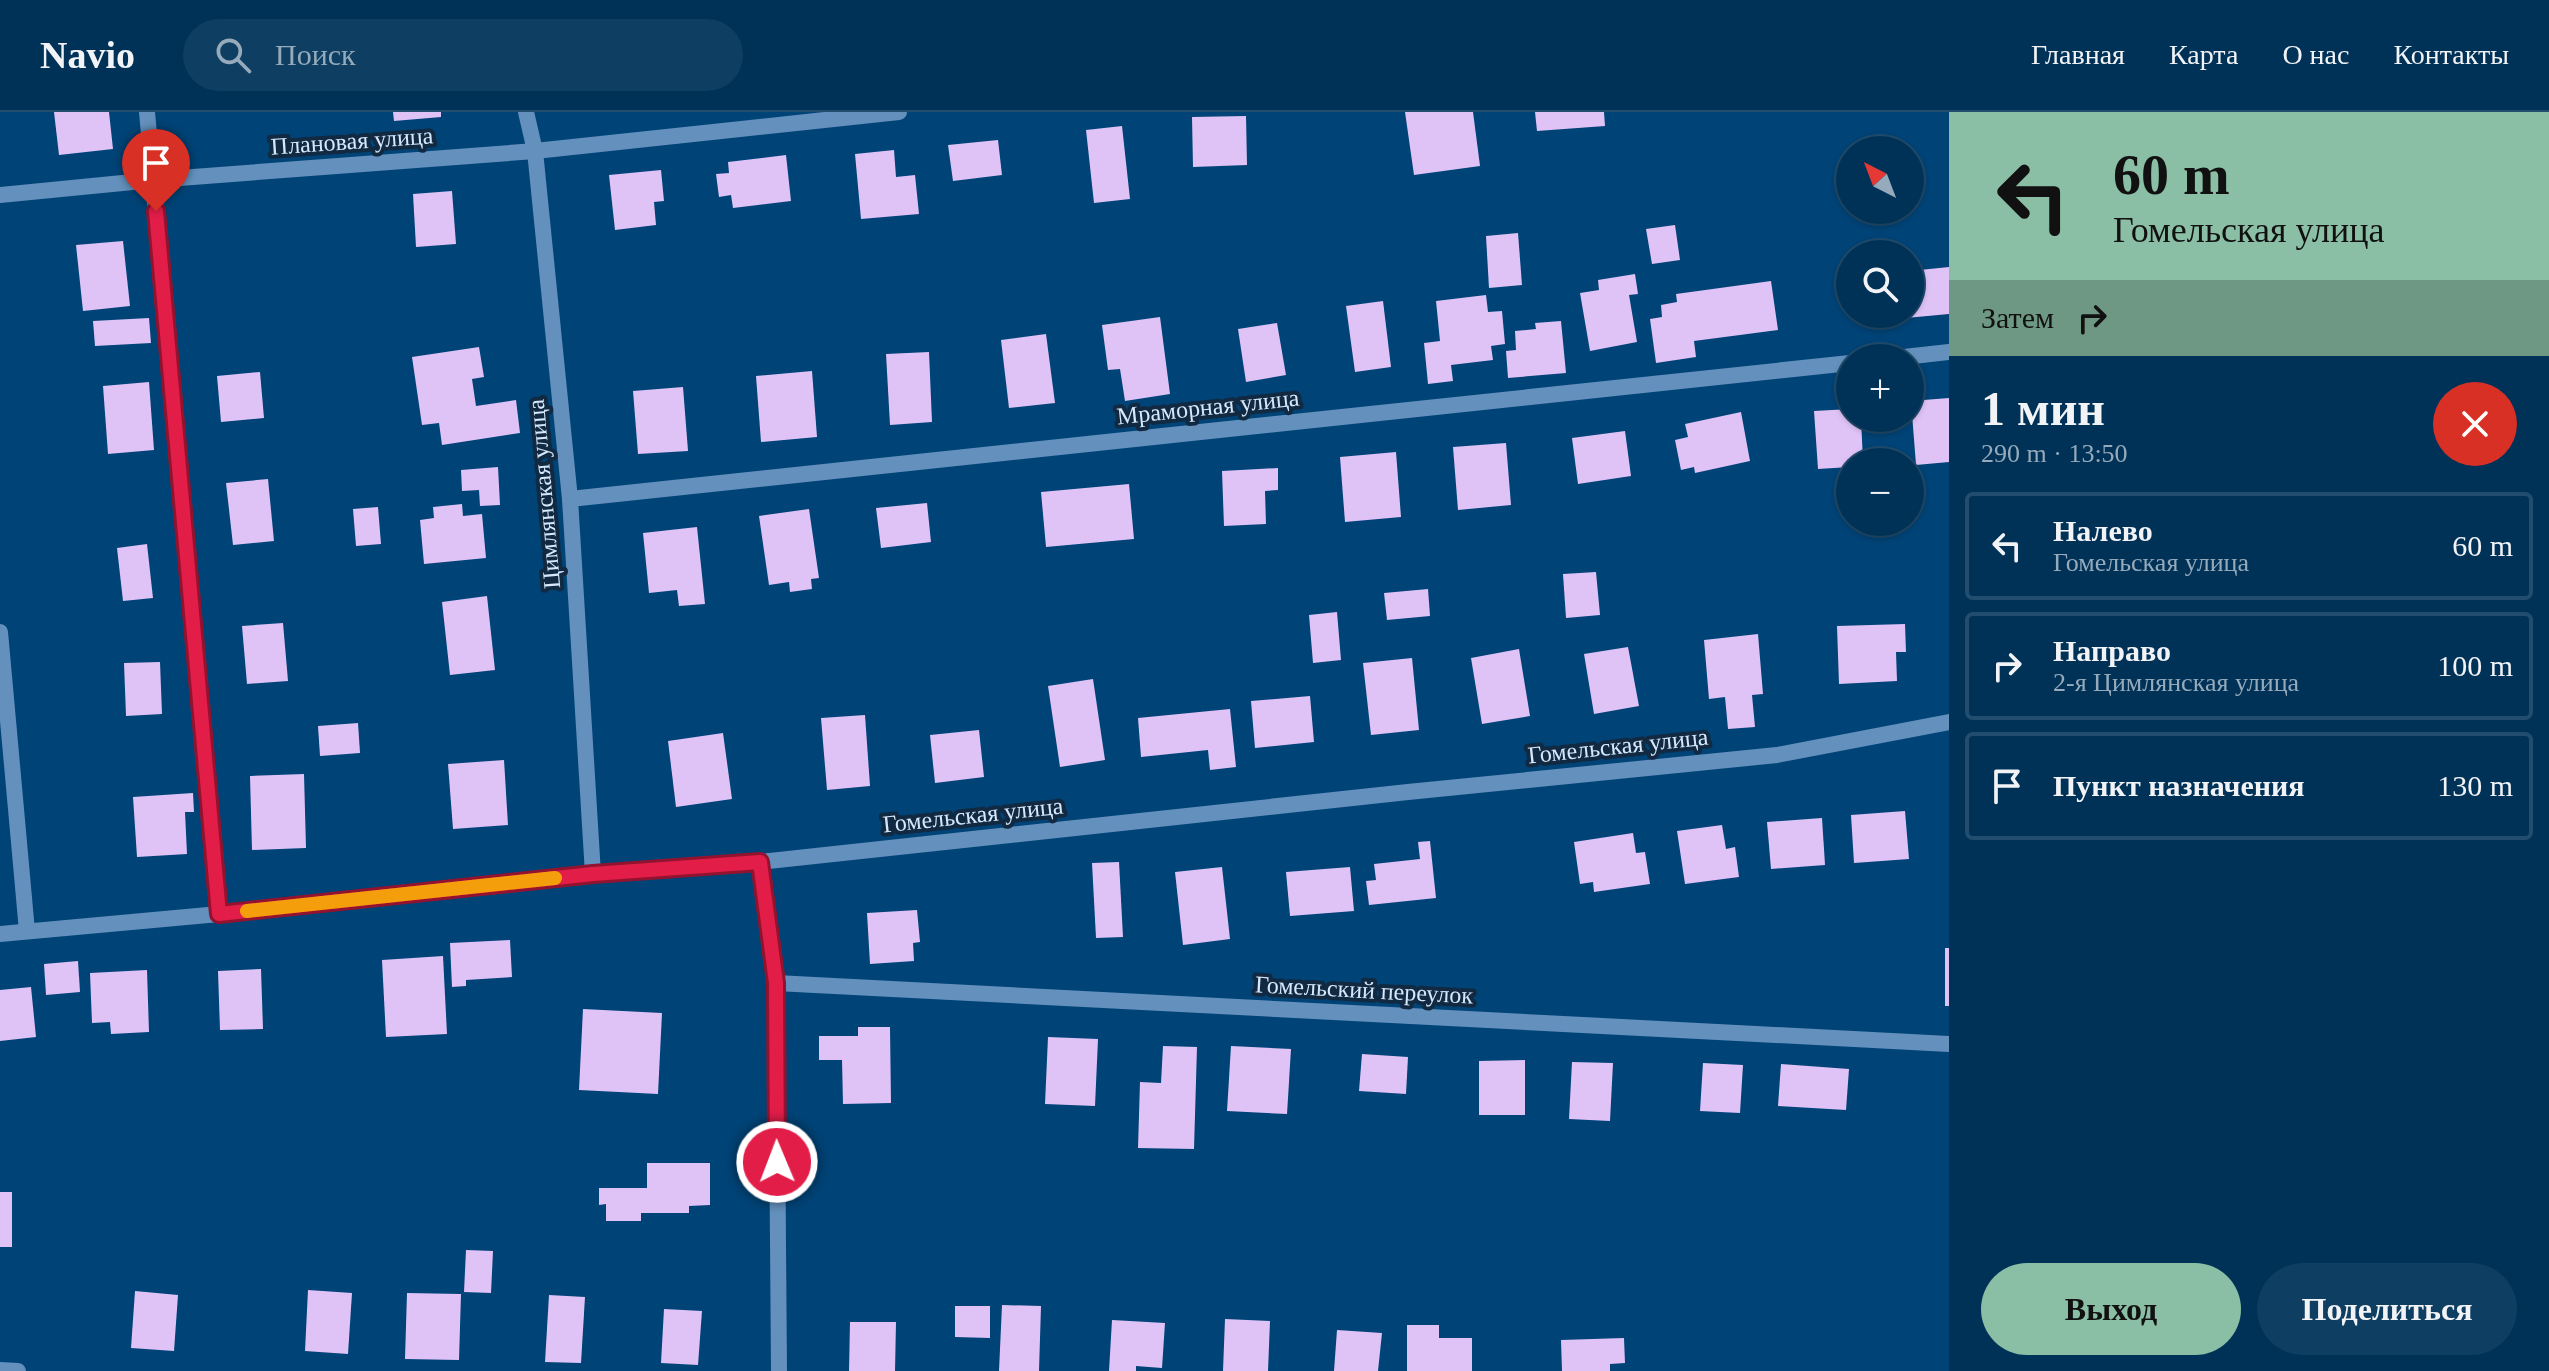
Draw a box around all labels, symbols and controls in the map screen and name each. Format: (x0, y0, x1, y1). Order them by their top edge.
search box (183, 19, 743, 91)
icon: search (211, 33, 255, 77)
text: Navio (40, 34, 135, 76)
text: Поиск (275, 38, 356, 71)
text: Главная (2031, 39, 2125, 70)
text: Карта (2169, 39, 2238, 70)
text: О нас (2282, 39, 2349, 70)
text: Контакты (2393, 39, 2509, 70)
street label: Плановая улица (270, 122, 434, 160)
pin (122, 129, 190, 211)
north arrow (1836, 136, 1924, 224)
map controls (1836, 136, 1924, 536)
icon: arrive (134, 141, 178, 185)
icon: left (1981, 144, 2085, 248)
text: 60 m (2113, 144, 2230, 206)
text: Гомельская улица (2113, 210, 2384, 250)
button: search (1836, 240, 1924, 328)
icon: right (2070, 296, 2114, 340)
text: Затем (1981, 301, 2054, 334)
button: + (1836, 344, 1924, 432)
text: 1 мин (1981, 382, 2105, 435)
button: close (2433, 382, 2517, 466)
street label: Мраморная улица (1116, 384, 1301, 429)
street label: Цимлянская улица (523, 398, 565, 590)
text: 290 m · 13:50 (1981, 439, 2128, 468)
button: − (1836, 448, 1924, 536)
text: Налево (2053, 514, 2153, 547)
icon: left (1985, 524, 2029, 568)
text: 60 m (2452, 529, 2513, 562)
text: Гомельская улица (2053, 548, 2249, 577)
text: Направо (2053, 634, 2171, 667)
icon: right (1985, 644, 2029, 688)
text: 100 m (2437, 649, 2513, 682)
text: 2-я Цимлянская улица (2053, 668, 2299, 697)
street label: Гомельская улица (1527, 724, 1710, 768)
icon: arrive (1985, 764, 2029, 808)
text: Пункт назначения (2053, 769, 2305, 802)
text: 130 m (2437, 769, 2513, 802)
street label: Гомельская улица (882, 793, 1065, 837)
street label: Гомельский переулок (1254, 971, 1474, 1009)
position arrow (735, 1120, 819, 1204)
button: Выход (1981, 1263, 2241, 1355)
button: Поделиться (2257, 1263, 2517, 1355)

